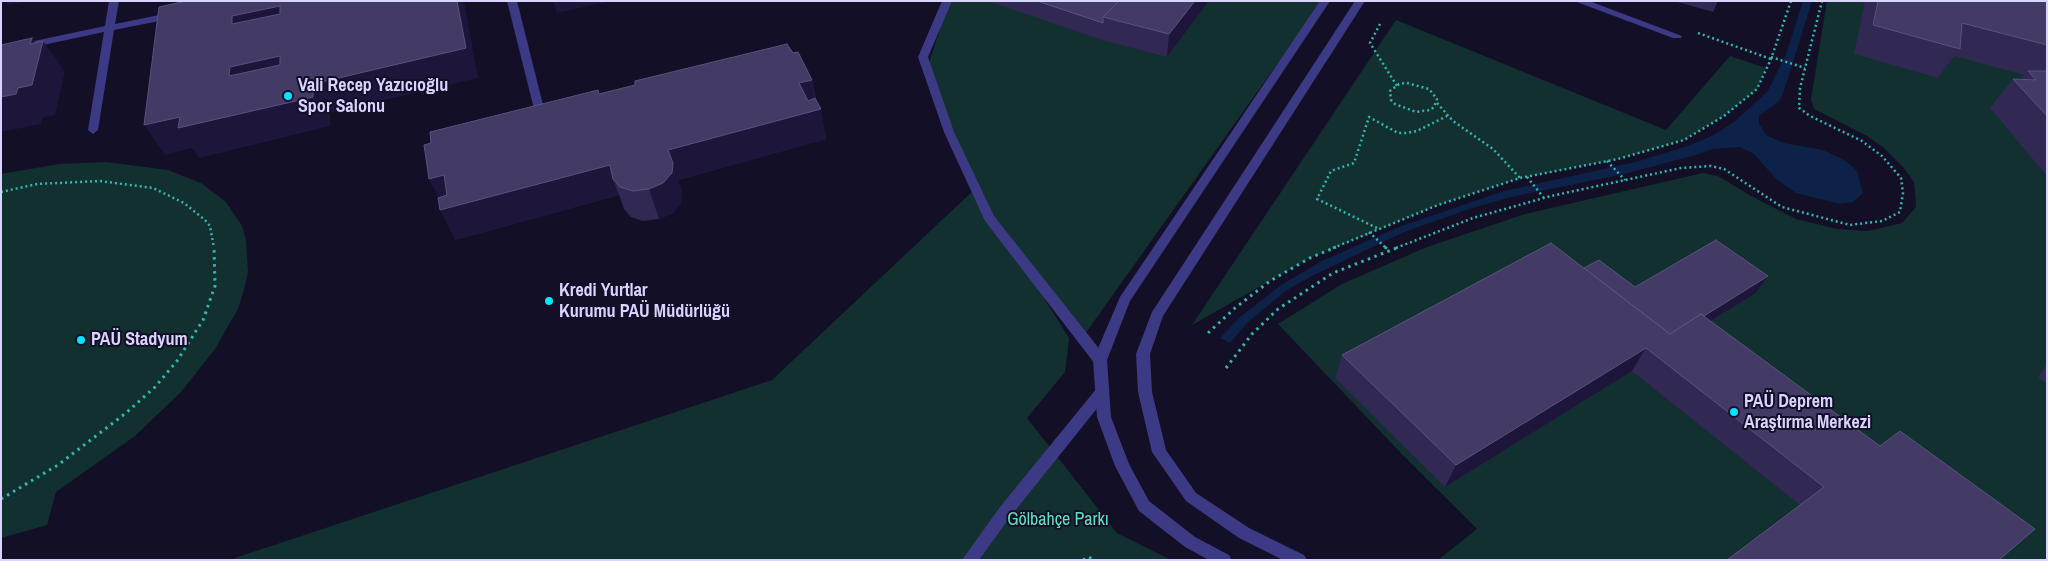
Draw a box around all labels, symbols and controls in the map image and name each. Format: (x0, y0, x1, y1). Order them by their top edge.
place label: Vali Recep Yazıcıoğlu Spor Salonu (298, 75, 448, 118)
marker: Vali Recep Yazıcıoğlu Spor Salonu (282, 90, 294, 102)
place label: Kredi Yurtlar Kurumu PAÜ Müdürlüğü (559, 280, 730, 322)
marker: Kredi Yurtlar Kurumu PAÜ Müdürlüğü (543, 295, 555, 307)
place label: PAÜ Stadyum (91, 329, 188, 351)
marker: PAÜ Stadyum (75, 334, 87, 346)
place label: PAÜ Deprem Araştırma Merkezi (1744, 391, 1871, 434)
marker: PAÜ Deprem Araştırma Merkezi (1728, 406, 1740, 418)
park label: Gölbahçe Parkı (1007, 509, 1109, 531)

